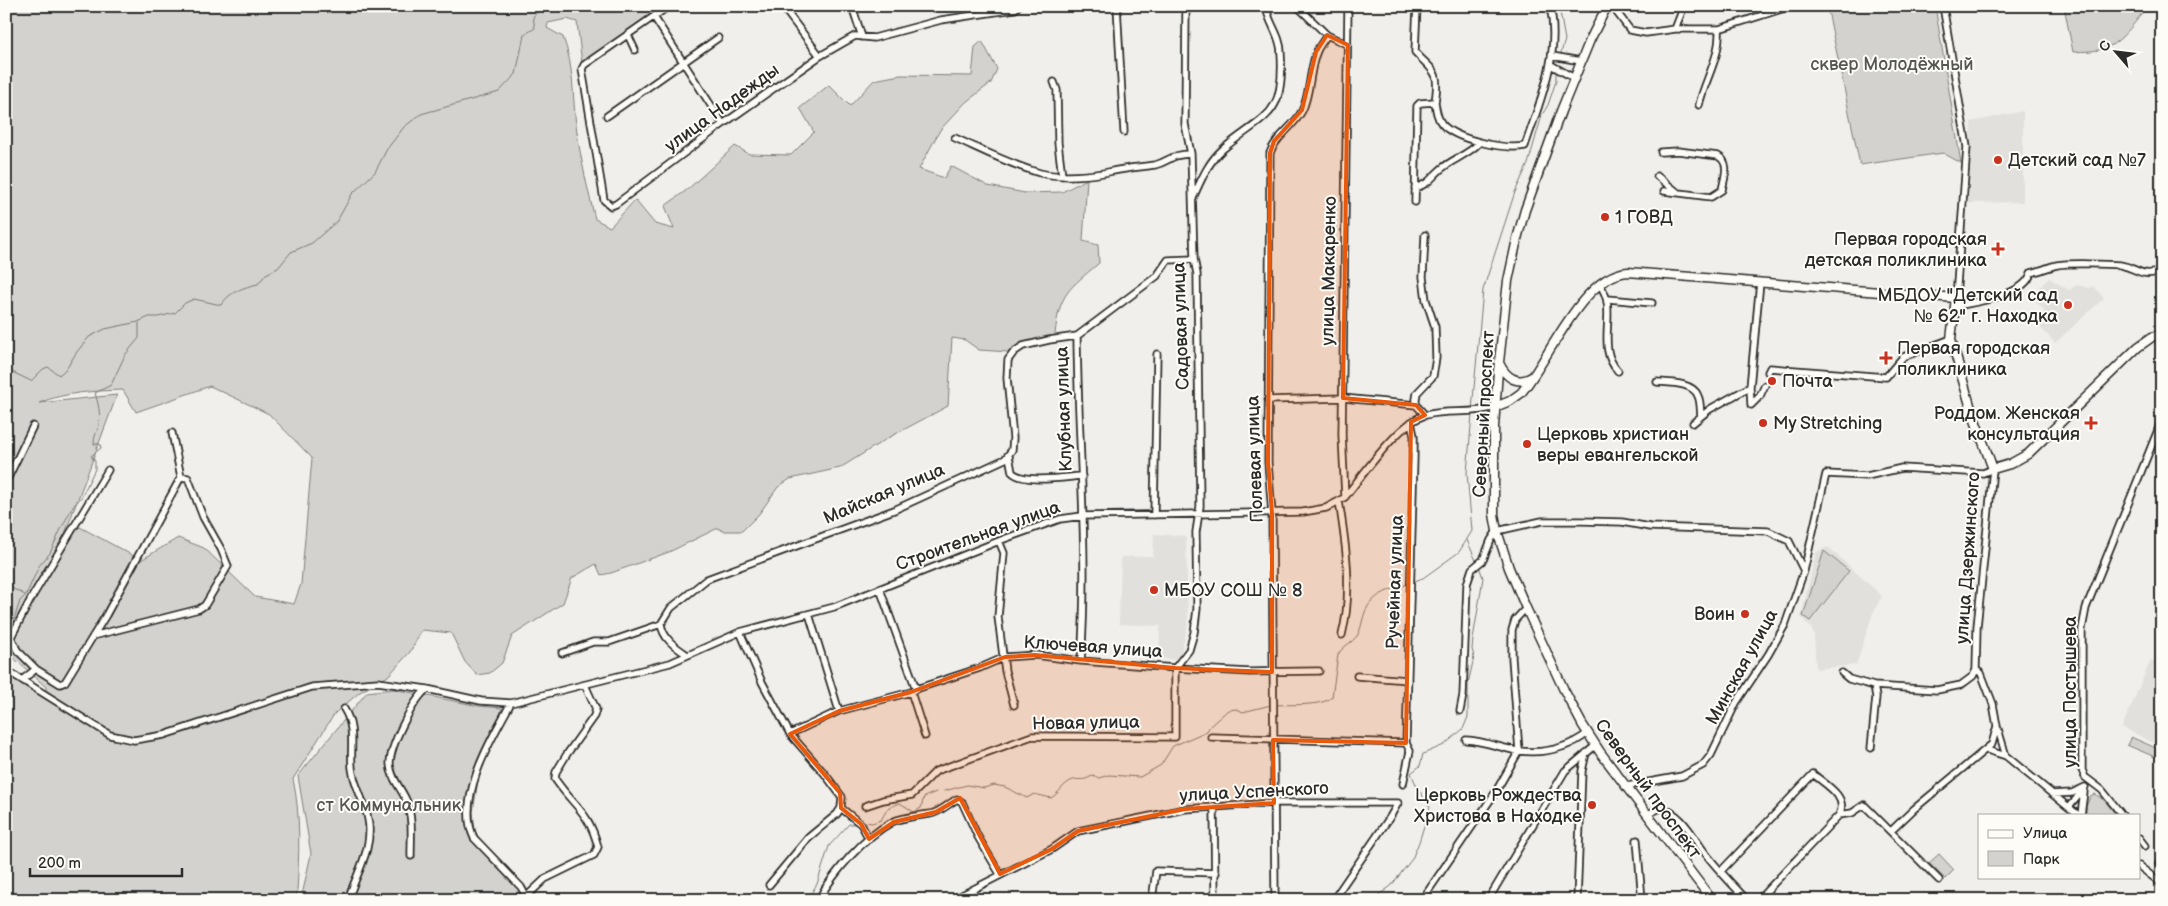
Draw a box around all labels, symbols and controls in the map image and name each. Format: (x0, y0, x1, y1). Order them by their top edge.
north arrow (2090, 28, 2140, 78)
text: С (2095, 38, 2115, 54)
park label: сквер Молодёжный (1810, 54, 1974, 75)
street label: улица Надежды (661, 60, 783, 156)
place label: Детский сад №7 (2008, 150, 2146, 171)
marker: Детский сад №7 (1992, 154, 2004, 166)
street label: улица Макаренко (1317, 196, 1341, 346)
place label: 1 ГОВД (1615, 207, 1673, 228)
marker: 1 ГОВД (1599, 211, 1611, 223)
place label: Первая городская детская поликлиника (1805, 229, 1987, 271)
marker: Первая городская детская поликлиника (1991, 242, 2005, 256)
street label: Садовая улица (1168, 261, 1194, 390)
place label: МБДОУ "Детский сад № 62" г. Находка (1878, 285, 2058, 327)
marker: МБДОУ "Детский сад № 62" г. Находка (2062, 299, 2074, 311)
street label: Северный проспект (1469, 329, 1499, 498)
place label: Первая городская поликлиника (1897, 338, 2050, 380)
street label: Клубная улица (1051, 346, 1077, 472)
marker: Первая городская поликлиника (1879, 351, 1893, 365)
place label: Почта (1782, 371, 1833, 392)
marker: Почта (1766, 375, 1778, 387)
street label: Полевая улица (1242, 394, 1268, 523)
place label: Роддом. Женская консультация (1933, 403, 2080, 445)
place label: My Stretching (1773, 413, 1883, 434)
marker: Роддом. Женская консультация (2084, 416, 2098, 430)
marker: My Stretching (1757, 417, 1769, 429)
place label: Церковь христиан веры евангельской (1537, 424, 1699, 466)
marker: Церковь христиан веры евангельской (1521, 438, 1533, 450)
street label: Майская улица (820, 459, 948, 529)
street label: улица Дзержинского (1952, 471, 1984, 645)
street label: Строительная улица (893, 496, 1063, 575)
street label: Ручейная улица (1382, 514, 1408, 650)
place label: МБОУ СОШ № 8 (1164, 580, 1303, 601)
marker: МБОУ СОШ № 8 (1148, 584, 1160, 596)
place label: Воин (1694, 604, 1735, 625)
street label: Минская улица (1702, 605, 1783, 728)
marker: Воин (1739, 608, 1751, 620)
street label: улица Постышева (2060, 616, 2081, 768)
street label: Ключевая улица (1023, 632, 1164, 662)
street label: Новая улица (1032, 712, 1140, 734)
street label: Северный проспект (1590, 715, 1706, 863)
street label: улица Успенского (1179, 778, 1329, 806)
place label: Церковь Рождества Христова в Находке (1414, 785, 1582, 827)
park label: ст Коммунальник (317, 795, 462, 816)
marker: Церковь Рождества Христова в Находке (1586, 799, 1598, 811)
legend (1978, 814, 2140, 878)
text: Улица (2023, 824, 2068, 843)
scale bar (30, 846, 182, 878)
text: Парк (2023, 850, 2060, 869)
text: 200 m (38, 854, 81, 873)

